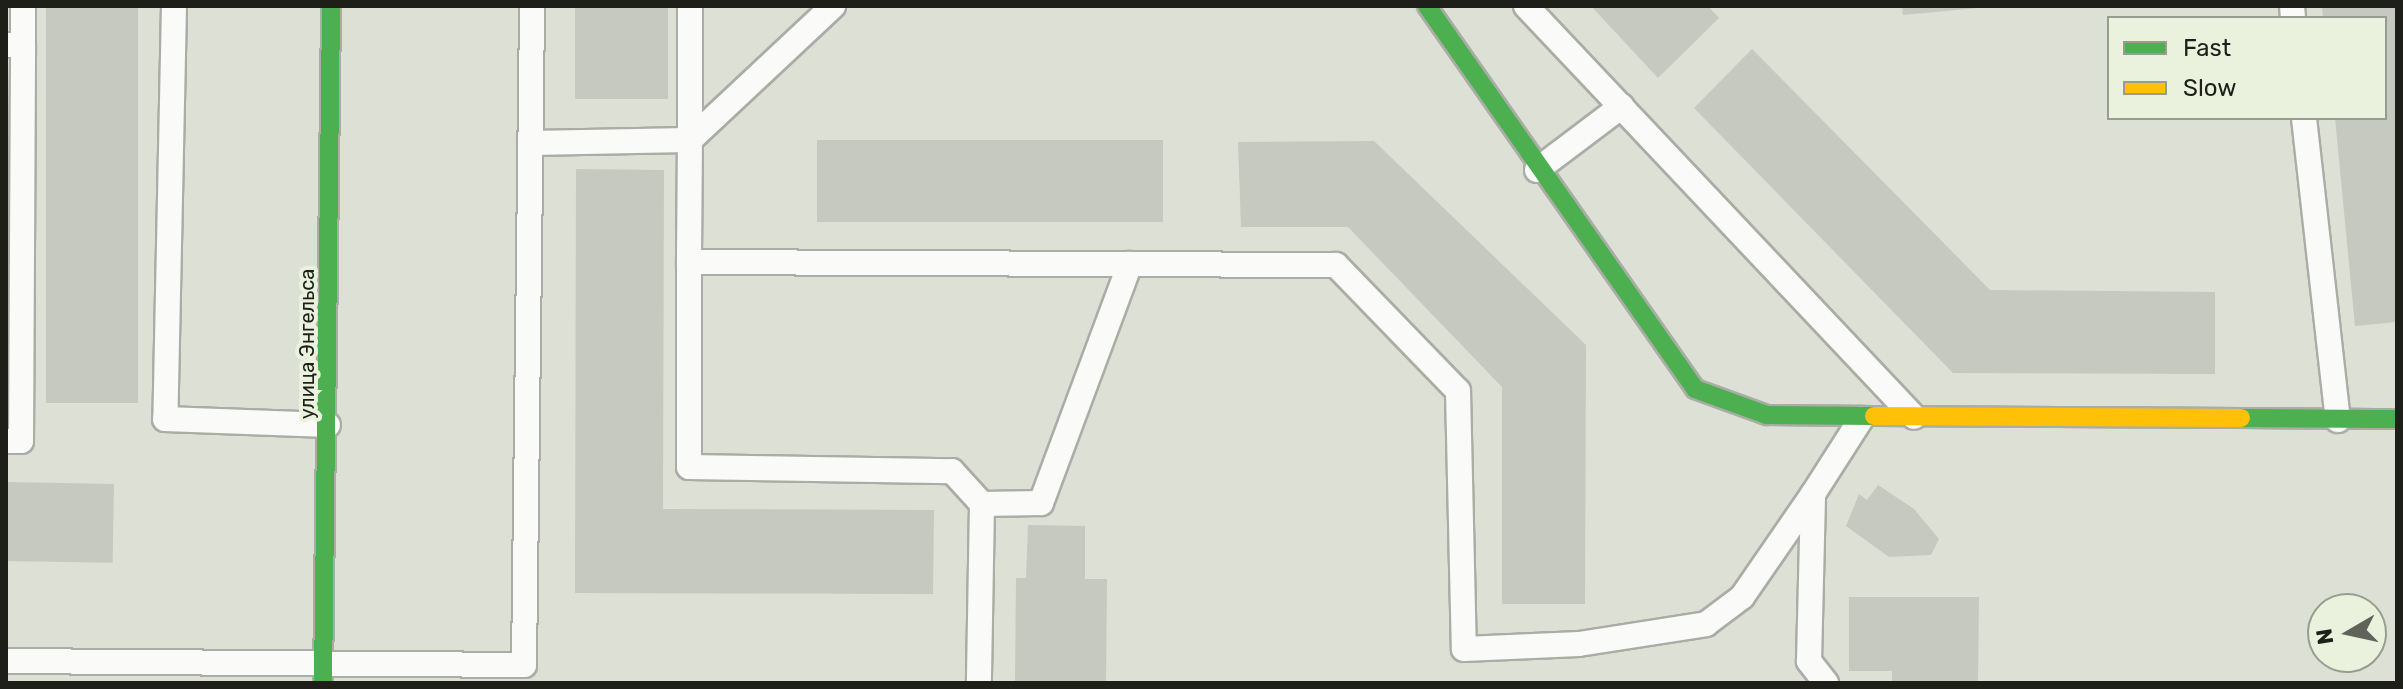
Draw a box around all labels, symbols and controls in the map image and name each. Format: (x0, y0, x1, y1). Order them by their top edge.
legend (2107, 16, 2387, 120)
text: Fast (2183, 34, 2231, 62)
text: Slow (2183, 74, 2236, 102)
street label: улица Энгельса (295, 269, 319, 419)
north arrow (2307, 593, 2387, 673)
text: N (2310, 627, 2339, 646)

